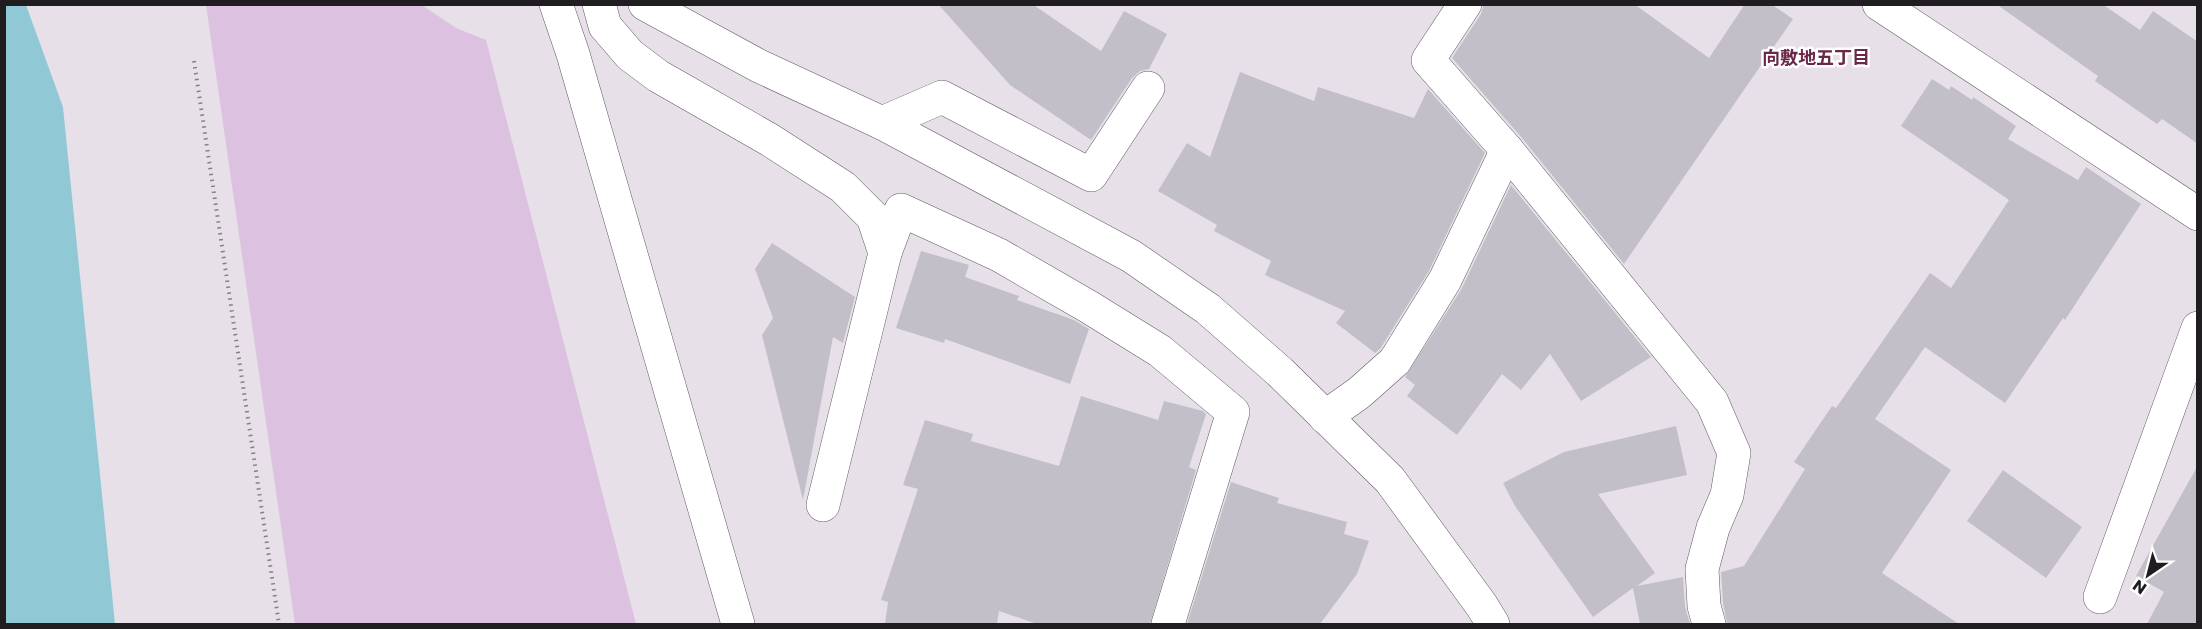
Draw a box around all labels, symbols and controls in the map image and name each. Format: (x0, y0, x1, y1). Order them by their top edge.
district label: 向敷地五丁目 (1762, 45, 1870, 70)
north arrow (2118, 545, 2178, 605)
text: N (2128, 574, 2151, 600)

